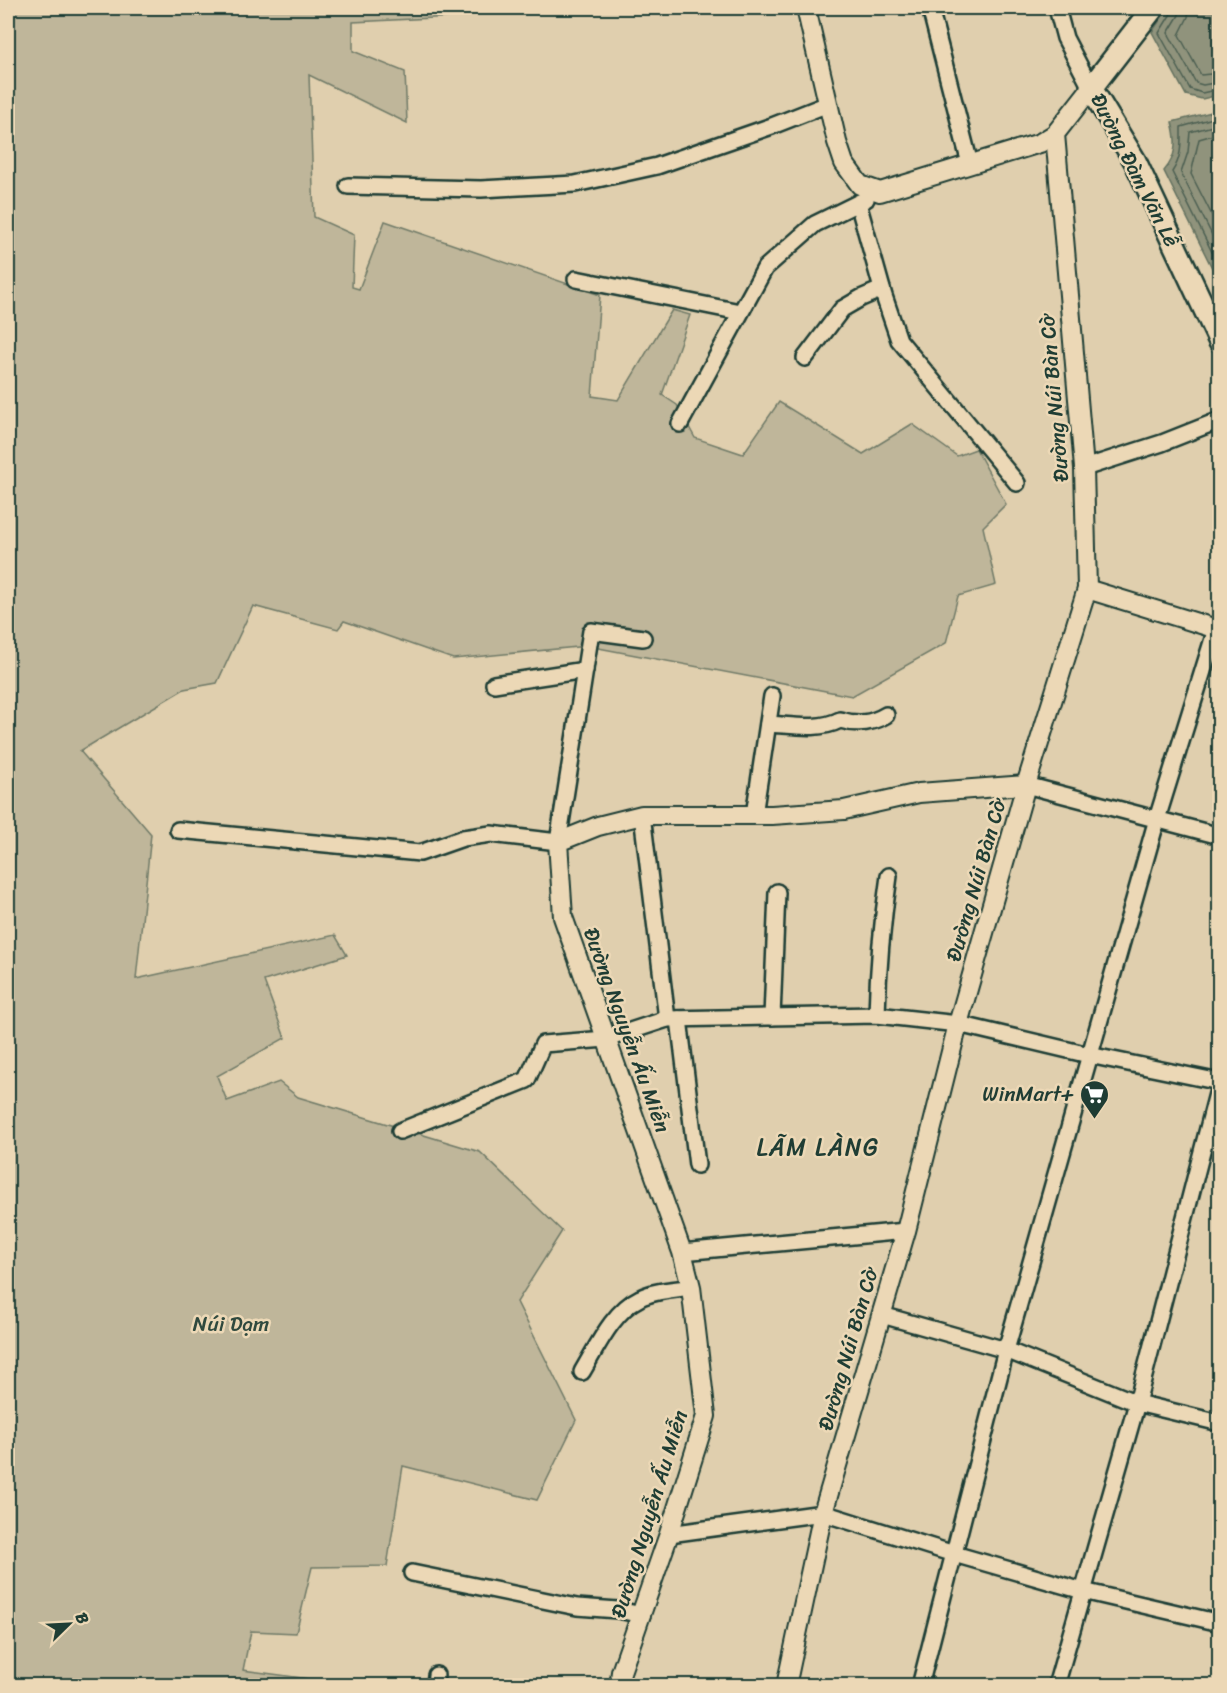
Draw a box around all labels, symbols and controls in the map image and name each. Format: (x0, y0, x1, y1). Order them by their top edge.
street label: Đường Đàm Văn Lễ (1080, 86, 1191, 255)
street label: Đường Núi Bàn Cờ (1028, 311, 1080, 483)
street label: Đường Núi Bàn Cờ (935, 792, 1018, 966)
street label: Đường Nguyễn Ấu Miễn (572, 922, 682, 1138)
place label: WinMart+ (982, 1075, 1074, 1113)
supermarket icon: WinMart+ (1079, 1078, 1111, 1120)
district label: LÃM LÀNG (756, 1126, 880, 1168)
street label: Đường Núi Bàn Cờ (807, 1261, 890, 1435)
park label: Núi Dạm (193, 1305, 269, 1343)
street label: Đường Nguyễn Ấu Miễn (599, 1405, 699, 1623)
north arrow (39, 1594, 99, 1654)
text: B (67, 1608, 98, 1629)

